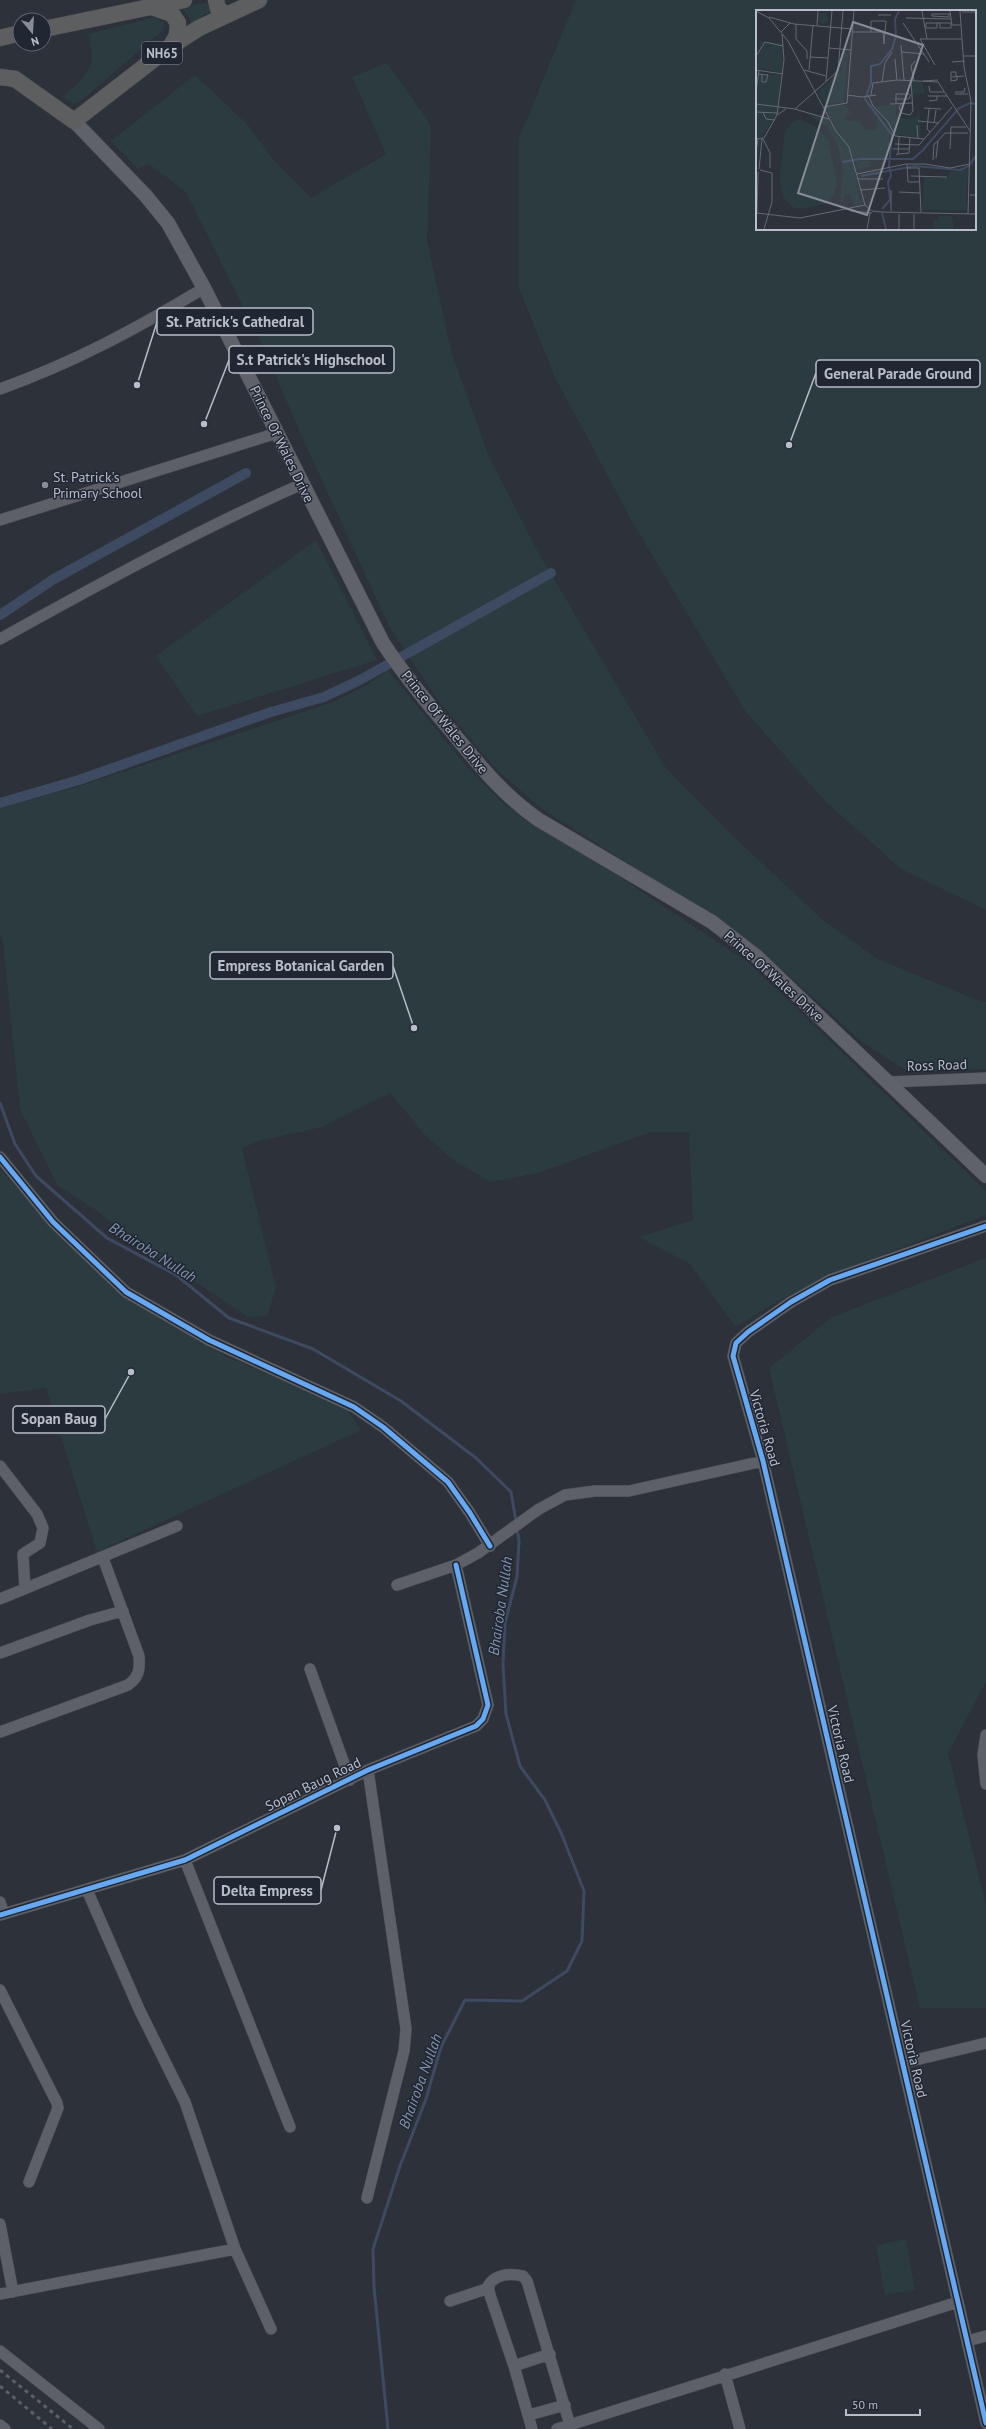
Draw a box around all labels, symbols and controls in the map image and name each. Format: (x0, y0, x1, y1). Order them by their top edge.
inset map (756, 10, 976, 230)
north arrow (12, 12, 52, 52)
text: N (29, 34, 41, 49)
road number: NH65 (142, 42, 182, 64)
callout: St. Patrick's Cathedral (157, 308, 313, 335)
text: St. Patrick's Cathedral (166, 312, 305, 331)
callout: S.t Patrick's Highschool (229, 346, 394, 373)
text: S.t Patrick's Highschool (237, 350, 386, 369)
callout: General Parade Ground (816, 360, 980, 387)
text: General Parade Ground (824, 364, 972, 383)
street label: Prince Of Wales Drive (246, 383, 318, 505)
place label: St. Patrick's Primary School (53, 468, 142, 502)
marker: St. Patrick's Primary School (40, 480, 50, 490)
street label: Prince Of Wales Drive (398, 667, 492, 777)
street label: Prince Of Wales Drive (720, 926, 828, 1026)
callout: Empress Botanical Garden (210, 952, 393, 979)
text: Empress Botanical Garden (218, 956, 384, 975)
street label: Ross Road (907, 1055, 967, 1075)
water label: Bhairoba Nullah (106, 1218, 200, 1286)
street label: Victoria Road (745, 1387, 785, 1468)
callout: Sopan Baug (13, 1406, 105, 1433)
text: Sopan Baug (21, 1409, 97, 1428)
water label: Bhairoba Nullah (484, 1555, 516, 1657)
street label: Victoria Road (823, 1703, 859, 1784)
street label: Sopan Baug Road (262, 1753, 364, 1815)
callout: Delta Empress (214, 1877, 321, 1904)
text: Delta Empress (221, 1881, 313, 1900)
street label: Victoria Road (896, 2018, 932, 2099)
water label: Bhairoba Nullah (394, 2031, 446, 2131)
scale bar (846, 2391, 920, 2417)
text: 50 m (852, 2397, 878, 2412)

